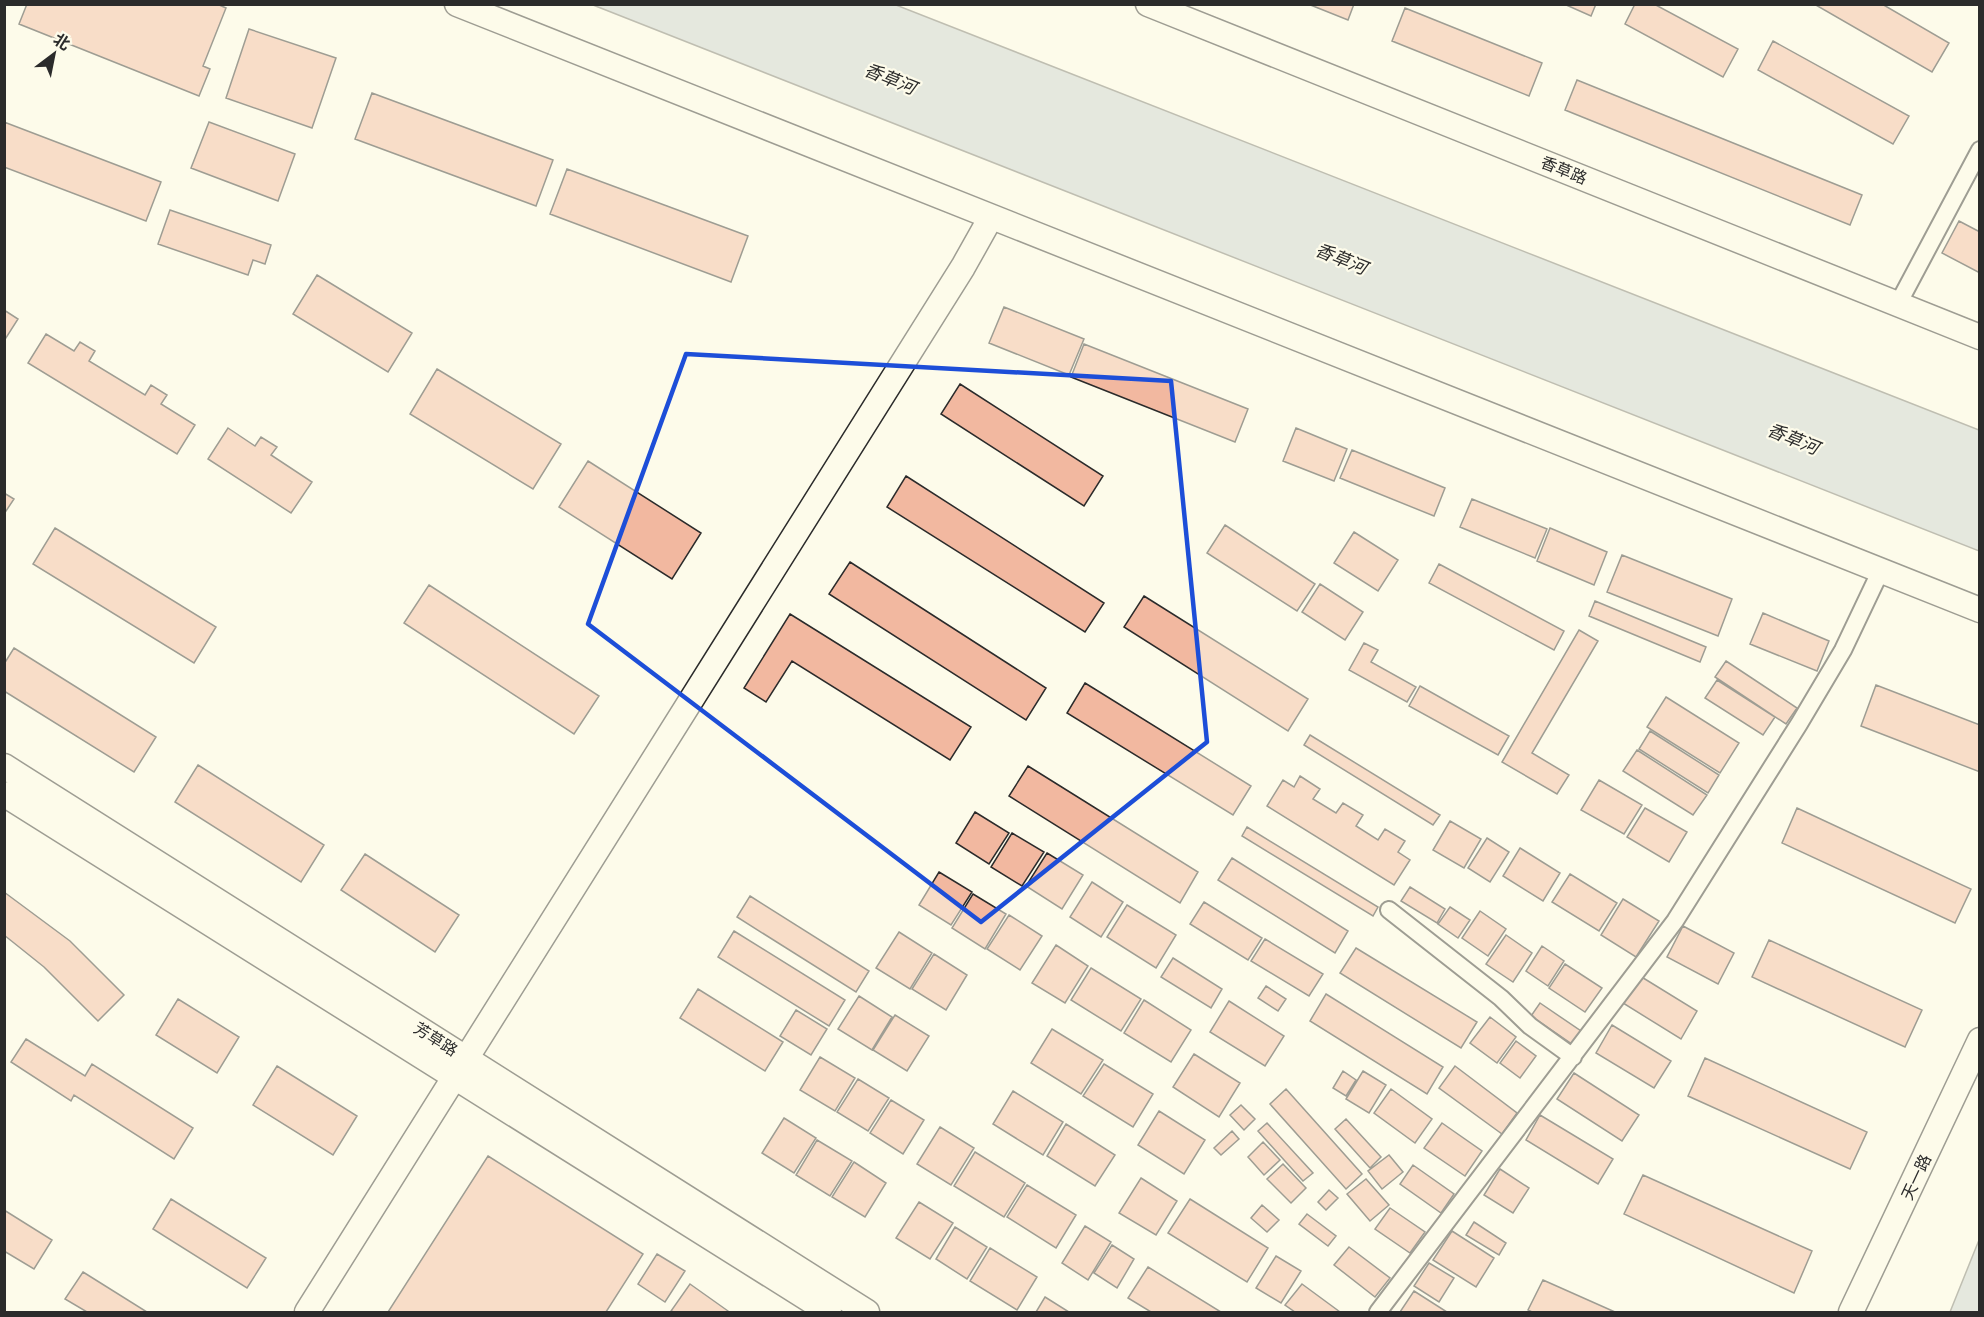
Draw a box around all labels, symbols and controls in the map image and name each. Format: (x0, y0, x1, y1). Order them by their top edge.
north arrow (24, 24, 84, 84)
text: 北 (50, 29, 74, 54)
water label: 香草河 (861, 59, 922, 100)
street label: 香草路 (1538, 153, 1590, 188)
water label: 香草河 (1312, 239, 1373, 280)
water label: 香草河 (1764, 419, 1825, 460)
street label: 芳草路 (410, 1019, 461, 1060)
street label: 天一路 (1898, 1151, 1935, 1203)

